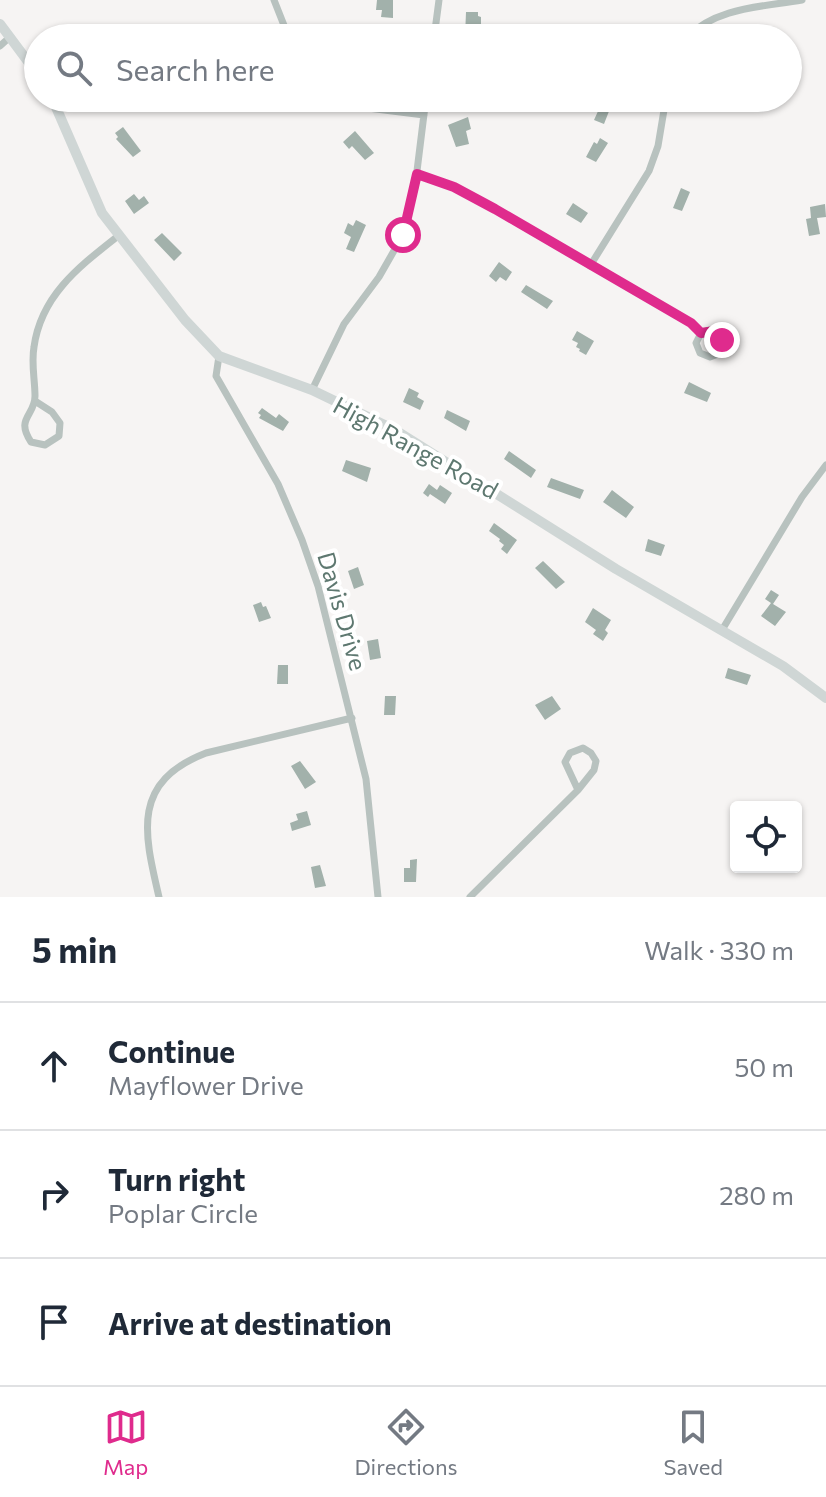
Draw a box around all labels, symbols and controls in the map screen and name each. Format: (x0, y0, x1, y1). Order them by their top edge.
search box (24, 24, 802, 112)
icon: search (52, 46, 96, 90)
text: Search here (116, 50, 275, 87)
route start (385, 217, 421, 253)
route end (704, 322, 740, 358)
street label: High Range Road (329, 390, 503, 504)
street label: Davis Drive (312, 548, 374, 674)
map controls (730, 801, 802, 873)
button: locate (730, 801, 802, 873)
text: 5 min (32, 928, 117, 970)
text: Walk · 330 m (644, 934, 794, 965)
text: Continue (108, 1032, 235, 1069)
icon: ahead (32, 1044, 76, 1088)
text: 50 m (734, 1051, 794, 1082)
text: Mayflower Drive (108, 1069, 304, 1100)
text: Turn right (108, 1160, 245, 1197)
icon: right (32, 1172, 76, 1216)
text: 280 m (719, 1179, 794, 1210)
text: Poplar Circle (108, 1197, 258, 1228)
icon: arrive (32, 1300, 76, 1344)
text: Arrive at destination (108, 1304, 392, 1341)
tab: Map (103, 1405, 148, 1480)
tab: Directions (354, 1405, 458, 1480)
tab: Saved (664, 1405, 723, 1480)

